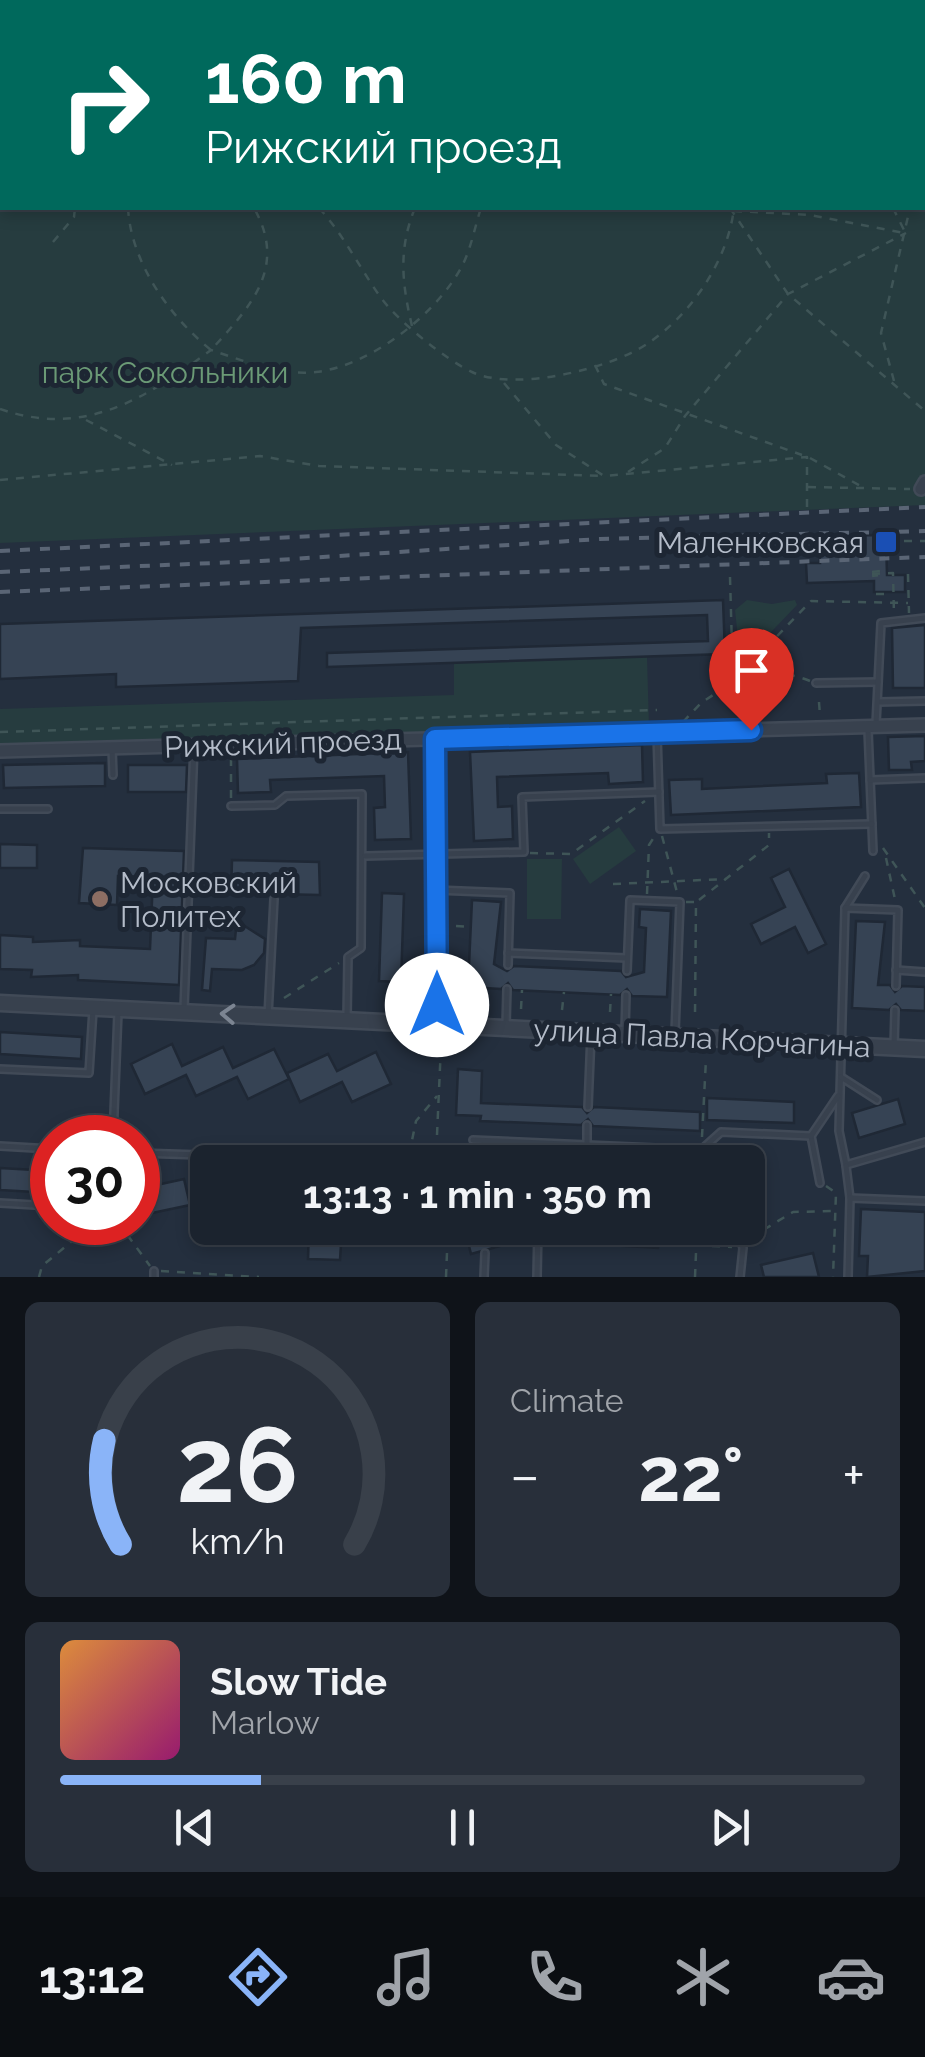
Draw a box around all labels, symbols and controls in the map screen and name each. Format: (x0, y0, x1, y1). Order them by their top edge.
text: 160 m (205, 37, 407, 119)
icon: right (40, 40, 170, 170)
text: Рижский проезд (205, 121, 562, 174)
park label: парк Сокольники (42, 355, 288, 390)
place label: Маленковская (657, 525, 864, 560)
marker: Маленковская (873, 529, 899, 555)
pin (709, 628, 794, 731)
icon: arrive (724, 643, 779, 698)
street label: Рижский проезд (164, 721, 402, 765)
place label: Московский Политех (120, 865, 297, 934)
marker: Московский Политех (89, 888, 111, 910)
position arrow (385, 953, 489, 1057)
one-way arrow (219, 1004, 235, 1025)
street label: улица Павла Корчагина (533, 1012, 871, 1064)
speed limit sign: 30 (30, 1115, 160, 1245)
text: 13:13 · 1 min · 350 m (303, 1172, 652, 1217)
text: Climate (510, 1382, 624, 1419)
text: 26 (177, 1404, 298, 1526)
text: 22° (638, 1430, 744, 1519)
text: − (510, 1443, 540, 1508)
text: + (842, 1443, 865, 1508)
text: km/h (190, 1520, 285, 1562)
text: Slow Tide (210, 1659, 387, 1704)
text: Marlow (210, 1704, 320, 1741)
icon: previous (167, 1800, 222, 1855)
icon: pause (435, 1800, 490, 1855)
icon: next (703, 1800, 758, 1855)
icon: directions (223, 1942, 293, 2012)
icon: music (371, 1942, 441, 2012)
icon: phone (520, 1942, 590, 2012)
icon: climate (668, 1942, 738, 2012)
icon: car (816, 1942, 886, 2012)
text: 13:12 (39, 1951, 145, 2004)

